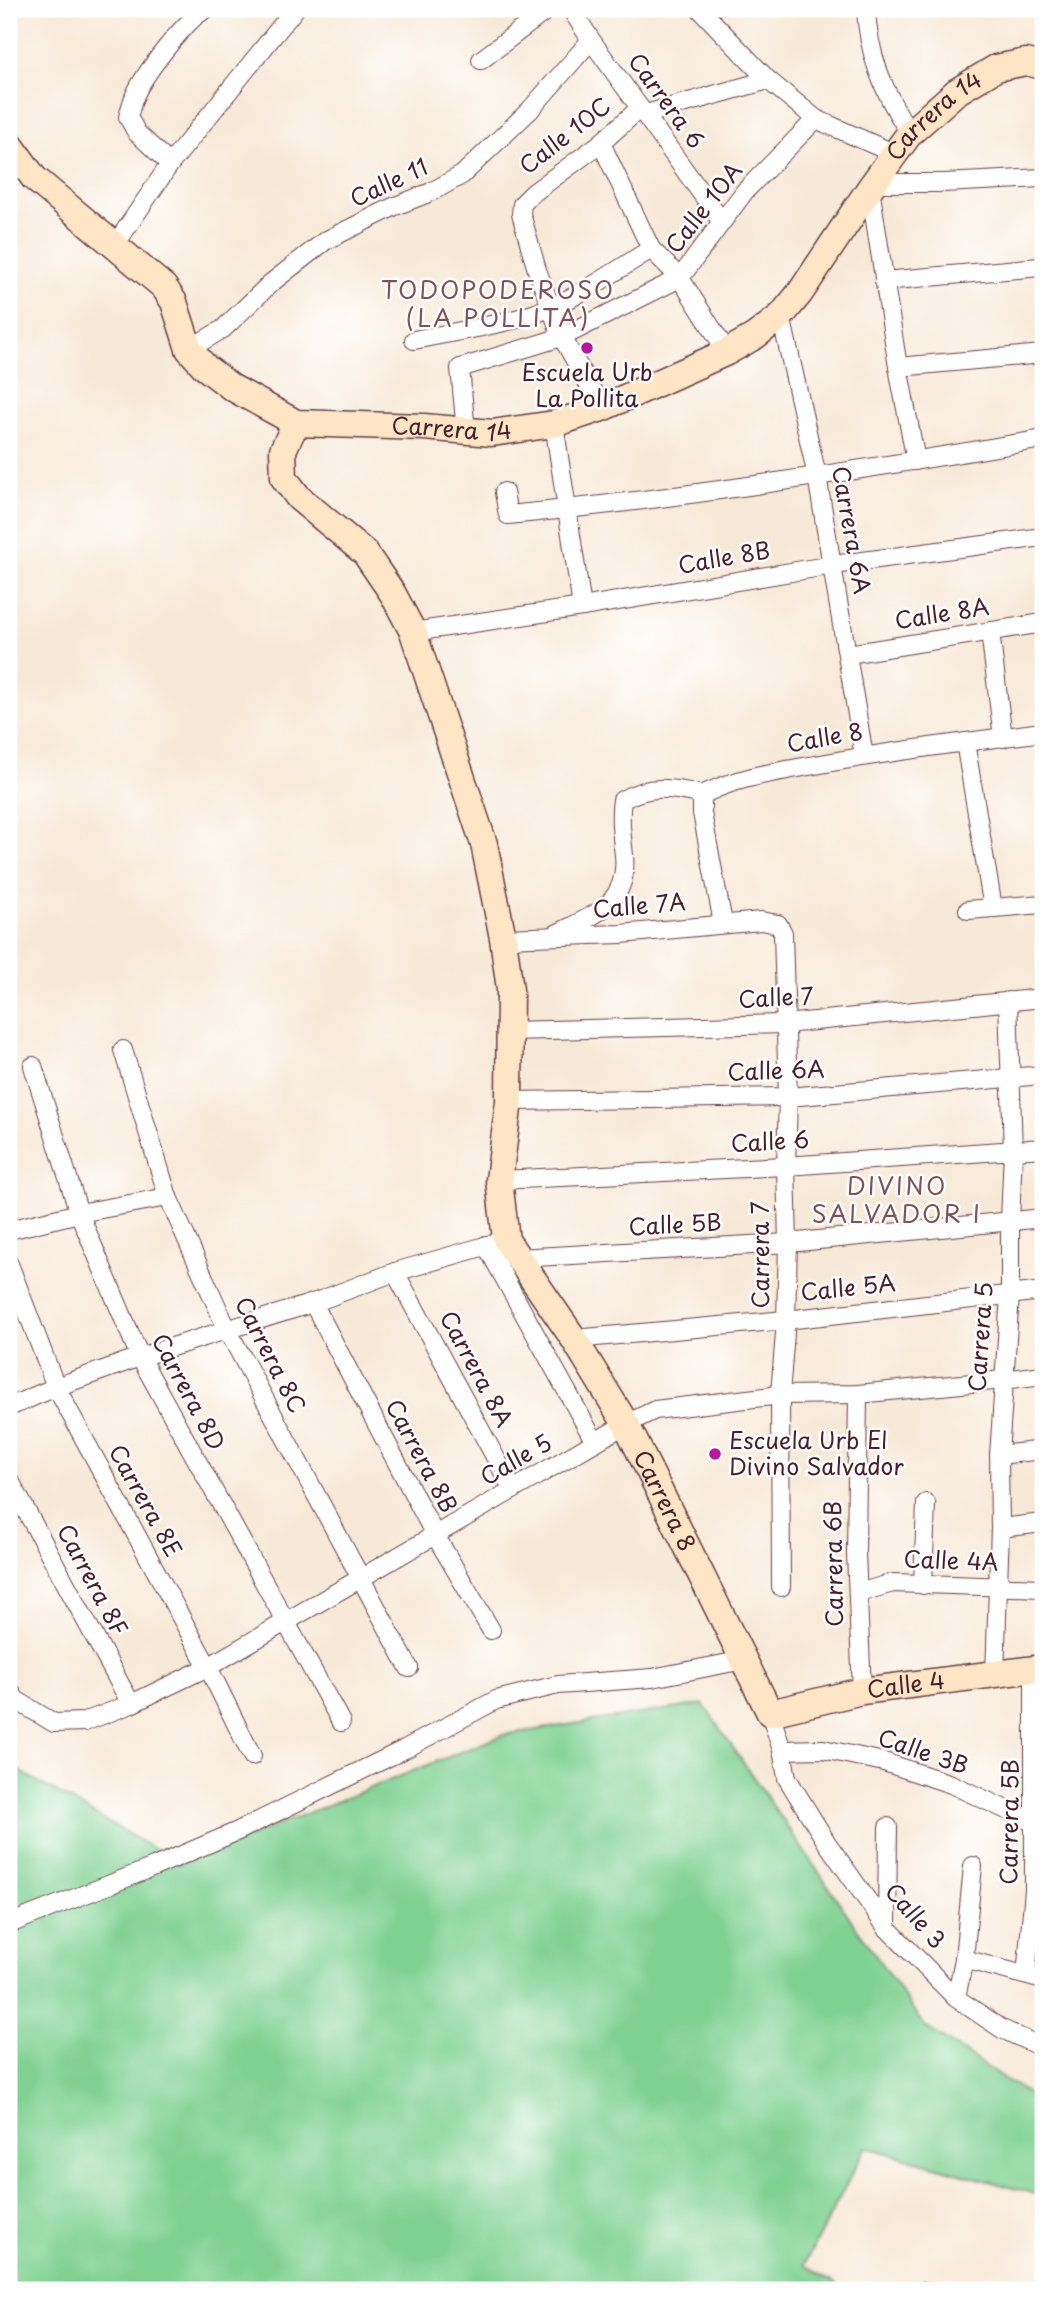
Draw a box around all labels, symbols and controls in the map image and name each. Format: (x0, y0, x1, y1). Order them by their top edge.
street label: Carrera 6 (620, 45, 714, 155)
street label: Carrera 14 (876, 61, 988, 168)
street label: Calle 10C (511, 88, 617, 182)
street label: Calle 11 (344, 148, 433, 215)
street label: Calle 10A (656, 154, 750, 260)
district label: TODOPODEROSO (LA POLLITA) (381, 271, 615, 335)
marker: Escuela Urb La Pollita (579, 340, 595, 356)
place label: Escuela Urb La Pollita (521, 354, 653, 415)
street label: Carrera 14 (391, 407, 514, 449)
street label: Carrera 6A (824, 463, 881, 596)
street label: Calle 8B (675, 531, 772, 582)
street label: Calle 8A (892, 588, 992, 637)
street label: Calle 8 (784, 713, 866, 760)
street label: Calle 7A (591, 883, 687, 926)
street label: Calle 7 (737, 977, 815, 1016)
street label: Calle 6A (727, 1050, 825, 1089)
street label: Calle 6 (730, 1121, 810, 1160)
district label: DIVINO SALVADOR I (812, 1167, 982, 1231)
street label: Carrera 7 (742, 1201, 777, 1309)
street label: Calle 5B (628, 1204, 722, 1243)
street label: Calle 5A (799, 1264, 897, 1309)
street label: Carrera 5 (958, 1281, 1001, 1393)
street label: Carrera 8C (227, 1290, 316, 1419)
street label: Carrera 8A (432, 1304, 523, 1433)
street label: Carrera 8D (144, 1327, 235, 1456)
street label: Carrera 8B (378, 1392, 467, 1518)
place label: Escuela Urb El Divino Salvador (729, 1422, 904, 1483)
street label: Calle 5 (473, 1424, 558, 1493)
street label: Carrera 8E (101, 1437, 192, 1563)
street label: Carrera 8 (626, 1443, 706, 1557)
marker: Escuela Urb El Divino Salvador (707, 1446, 723, 1462)
street label: Carrera 6B (814, 1501, 851, 1627)
street label: Carrera 8F (49, 1517, 137, 1642)
street label: Calle 4A (903, 1540, 999, 1579)
street label: Calle 4 (865, 1662, 947, 1706)
street label: Calle 3B (874, 1719, 973, 1782)
street label: Carrera 5B (990, 1759, 1027, 1885)
street label: Calle 3 (877, 1874, 955, 1956)

